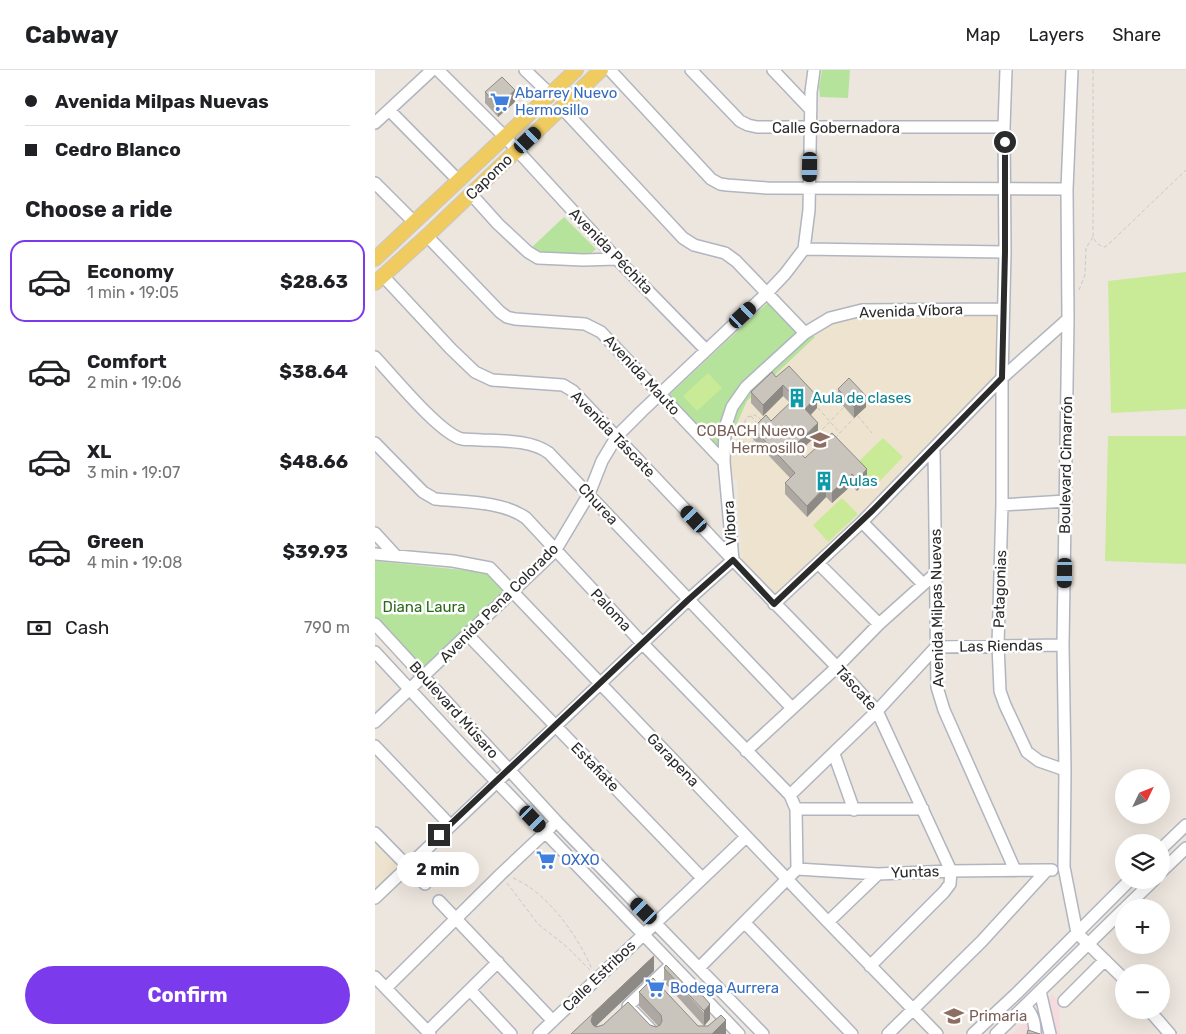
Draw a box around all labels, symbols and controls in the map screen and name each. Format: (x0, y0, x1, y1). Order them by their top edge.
text: Cabway (25, 21, 119, 49)
text: Map (966, 24, 1001, 46)
text: Layers (1029, 24, 1084, 46)
text: Share (1112, 24, 1161, 46)
place label: Abarrey Nuevo Hermosillo (515, 84, 617, 119)
text: Avenida Milpas Nuevas (55, 90, 269, 113)
supermarket icon: Abarrey Nuevo Hermosillo (489, 91, 511, 113)
street label: Calle Gobernadora (772, 119, 900, 137)
car (511, 124, 544, 156)
route start (994, 131, 1016, 153)
text: Cedro Blanco (55, 138, 181, 161)
street label: Capomo (462, 150, 516, 204)
car (802, 152, 817, 182)
text: Choose a ride (25, 196, 172, 223)
street label: Avenida Péchita (565, 204, 657, 298)
icon: car (27, 259, 72, 304)
text: Economy (87, 260, 174, 283)
text: $28.63 (280, 270, 348, 293)
text: 1 min · 19:05 (87, 283, 179, 302)
car (726, 299, 759, 331)
street label: Avenida Víbora (859, 300, 963, 322)
street label: Avenida Mauto (600, 331, 684, 419)
icon: car (27, 349, 72, 394)
text: Comfort (87, 350, 167, 373)
text: $38.64 (279, 360, 348, 383)
text: 2 min · 19:06 (87, 373, 181, 392)
street label: Avenida Táscate (567, 387, 659, 481)
building icon: Aula de clases (786, 387, 808, 409)
place label: Aula de clases (812, 389, 912, 407)
street label: Boulevard Cimarrón (1056, 396, 1076, 534)
place label: COBACH Nuevo Hermosillo (696, 422, 805, 457)
school or university icon: COBACH Nuevo Hermosillo (809, 429, 831, 451)
icon: car (27, 439, 72, 484)
text: XL (87, 440, 111, 463)
text: $48.66 (280, 450, 348, 473)
text: 3 min · 19:07 (87, 463, 180, 482)
building icon: Aulas (813, 470, 835, 492)
place label: Aulas (839, 472, 878, 490)
street label: Churea (574, 479, 622, 529)
street label: Vibora (719, 500, 741, 546)
car (678, 503, 709, 535)
street label: Avenida Milpas Nuevas (927, 528, 947, 688)
icon: car (27, 529, 72, 574)
text: Green (87, 530, 144, 553)
text: $39.93 (282, 540, 348, 563)
street label: Avenida Pena Colorado (436, 540, 562, 666)
street label: Patagonias (990, 549, 1010, 628)
text: 4 min · 19:08 (87, 553, 183, 572)
car (1057, 558, 1072, 588)
street label: Paloma (587, 585, 635, 635)
park label: Diana Laura (383, 598, 465, 616)
icon: cash (25, 614, 53, 642)
text: Cash (65, 616, 109, 639)
text: 790 m (304, 618, 350, 637)
street label: Las Riendas (959, 636, 1043, 656)
street label: Boulevard Músaro (406, 658, 502, 762)
street label: Táscate (831, 662, 881, 714)
street label: Garapena (643, 730, 703, 790)
street label: Estafiate (567, 739, 623, 795)
north arrow (1115, 769, 1170, 824)
map controls (1115, 769, 1170, 1019)
car (517, 803, 548, 835)
route end (428, 824, 450, 846)
button: layers (1115, 834, 1170, 889)
supermarket icon: OXXO (535, 849, 557, 871)
place label: OXXO (561, 851, 600, 869)
callout: 2 min (398, 852, 480, 888)
text: 2 min (416, 860, 460, 879)
street label: Yuntas (890, 862, 940, 882)
car (628, 895, 659, 927)
button: + (1115, 899, 1170, 954)
street label: Calle Estribos (559, 936, 640, 1015)
button: − (1115, 964, 1170, 1019)
button: Confirm (25, 966, 350, 1024)
supermarket icon: Bodega Aurrera (644, 977, 666, 999)
place label: Bodega Aurrera (670, 979, 779, 997)
school or university icon: Primaria (943, 1005, 965, 1027)
place label: Primaria (969, 1007, 1027, 1025)

